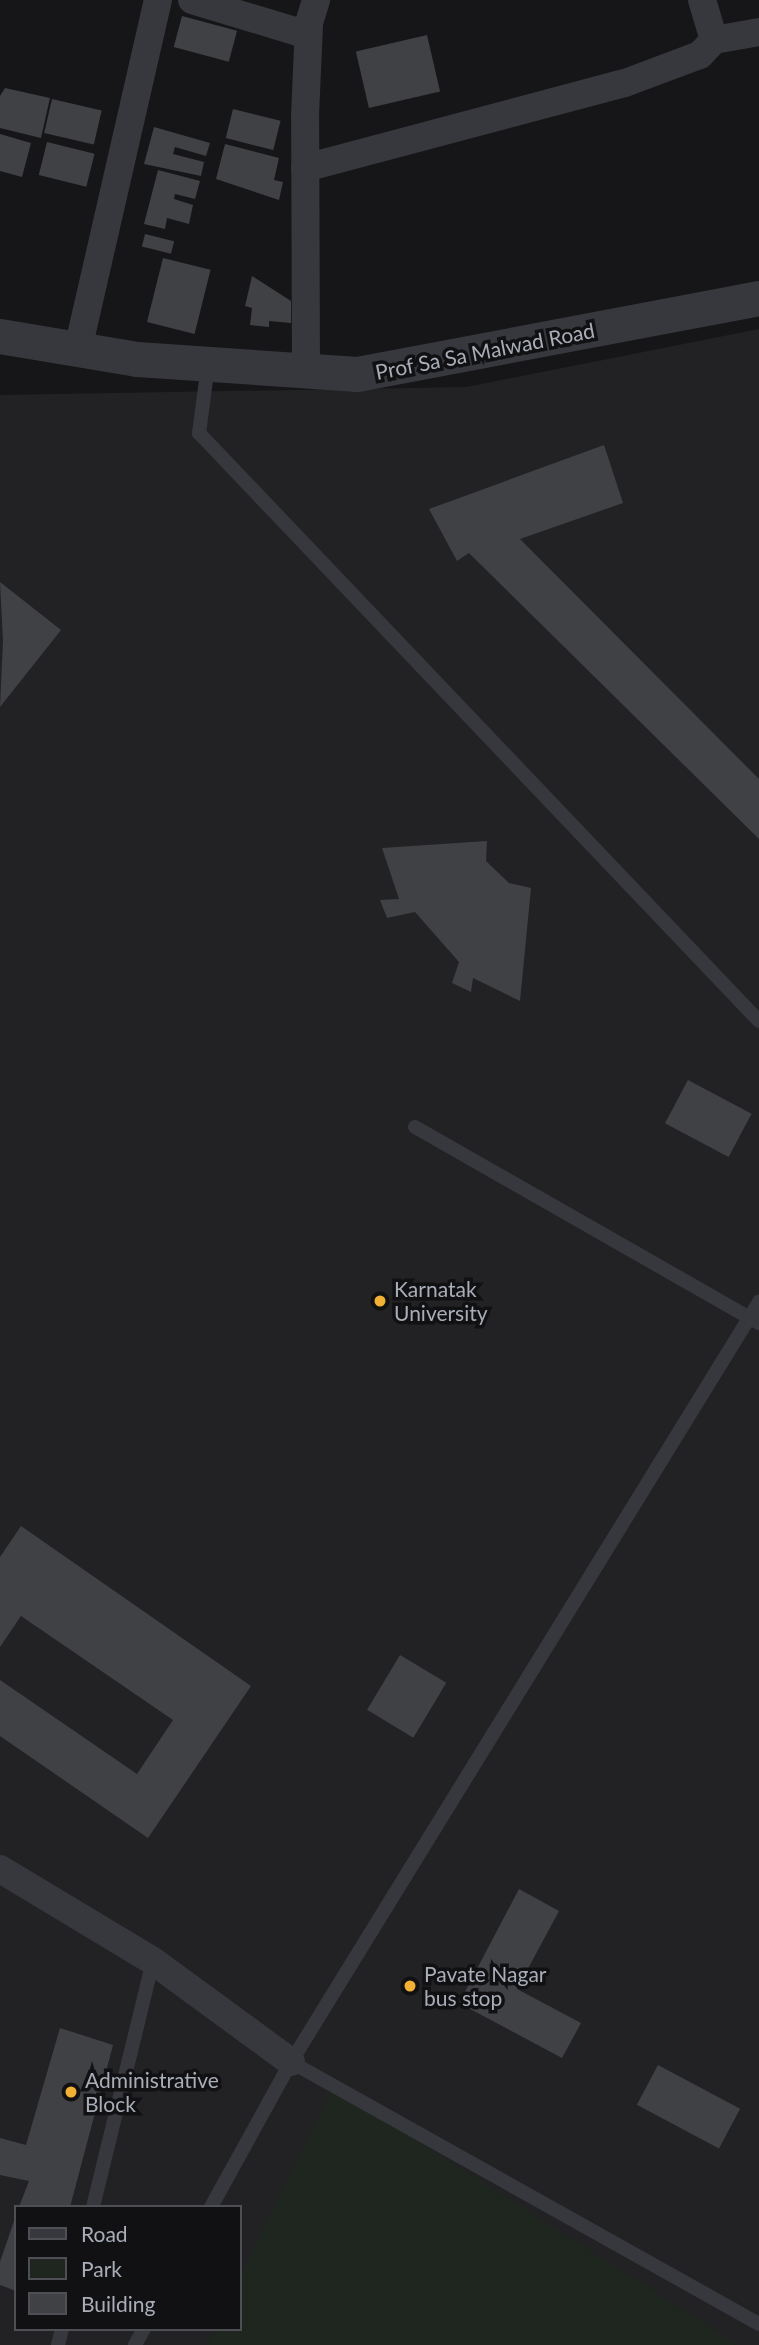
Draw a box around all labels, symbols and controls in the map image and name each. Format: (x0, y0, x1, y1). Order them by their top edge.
street label: Prof Sa Sa Malwad Road (373, 317, 597, 385)
place label: Karnatak University (394, 1276, 488, 1326)
marker: Karnatak University (372, 1293, 388, 1309)
place label: Pavate Nagar bus stop (424, 1961, 546, 2011)
marker: Pavate Nagar bus stop (402, 1978, 418, 1994)
place label: Administrative Block (85, 2067, 219, 2117)
marker: Administrative Block (63, 2084, 79, 2100)
legend (14, 2205, 242, 2331)
text: Road (81, 2221, 128, 2246)
text: Park (81, 2256, 122, 2281)
text: Building (81, 2291, 156, 2316)

